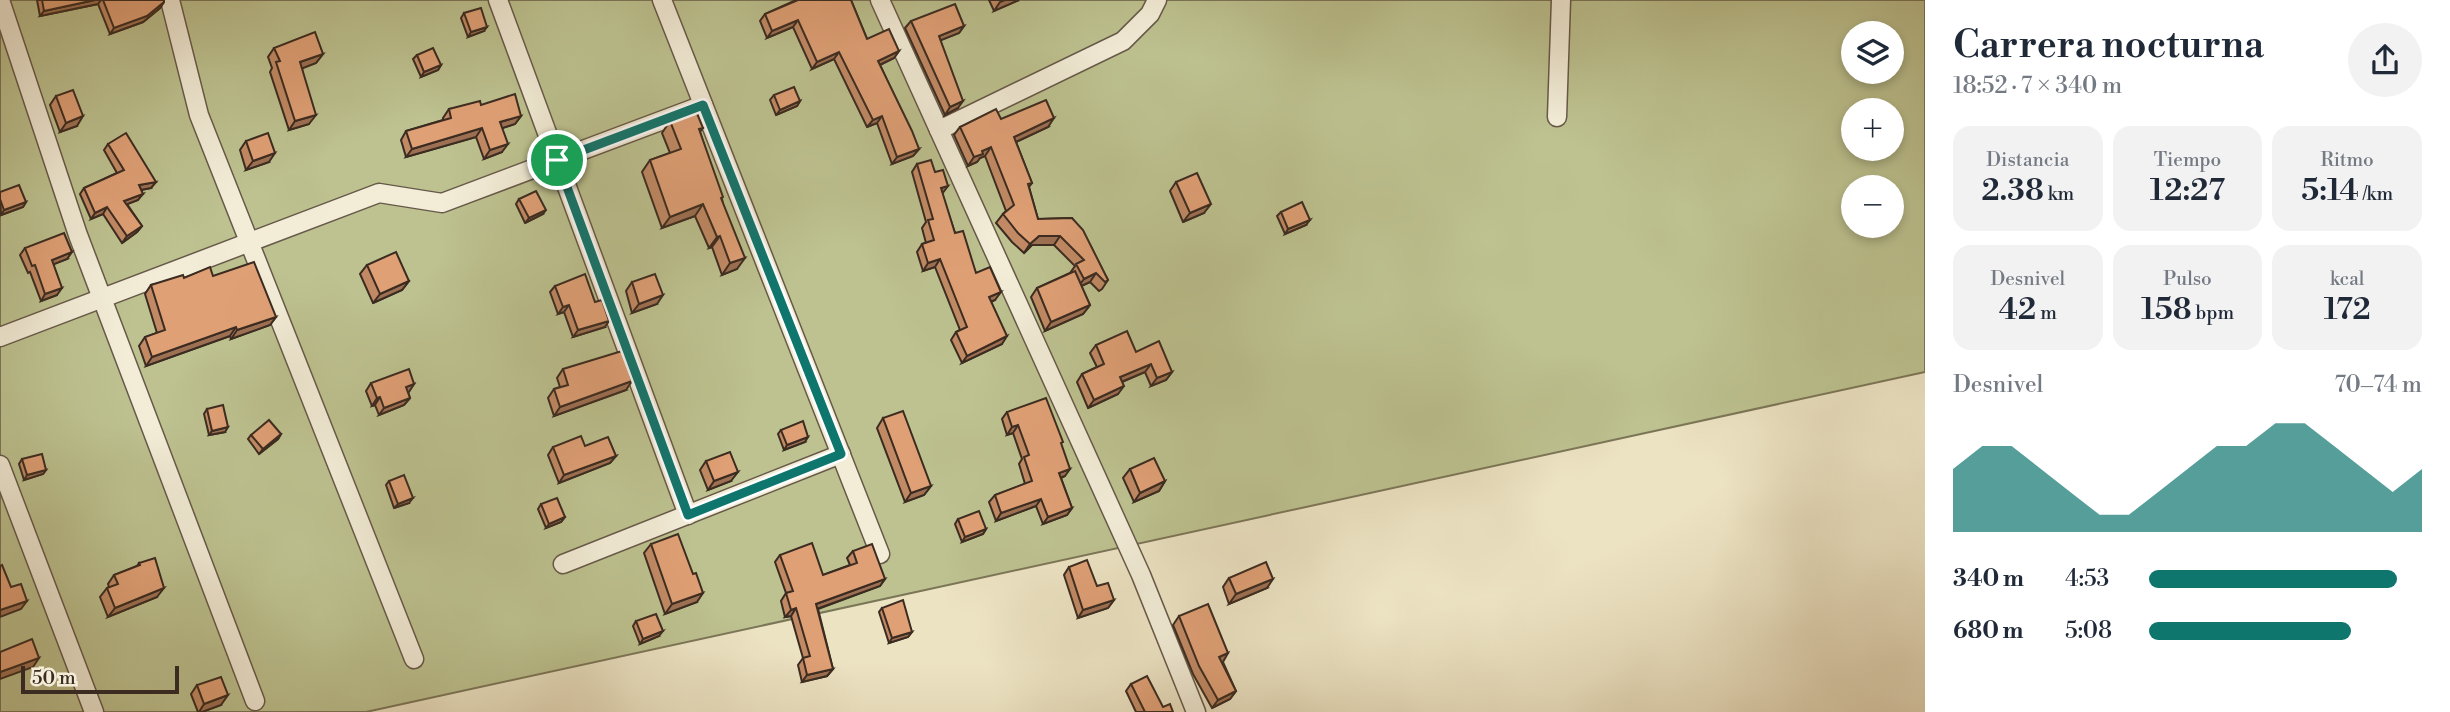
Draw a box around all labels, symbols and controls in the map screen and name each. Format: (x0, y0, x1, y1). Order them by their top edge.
map controls (1841, 21, 1904, 238)
button: layers (1841, 21, 1904, 84)
text: Carrera nocturna (1953, 22, 2264, 69)
button: share (2348, 23, 2422, 97)
text: 18:52 · 7 × 340 m (1953, 72, 2122, 100)
button: + (1841, 98, 1904, 161)
pin (527, 130, 587, 190)
icon: arrive (538, 141, 576, 179)
text: Distancia (1986, 148, 2069, 172)
text: Tiempo (2154, 148, 2221, 172)
text: Ritmo (2321, 148, 2374, 172)
text: 2.38 (1981, 172, 2044, 210)
text: 12:27 (2150, 172, 2225, 210)
text: 5:14 (2301, 172, 2359, 210)
button: − (1841, 175, 1904, 238)
text: km (2044, 182, 2074, 206)
text: /km (2359, 182, 2393, 206)
text: Desnivel (1991, 267, 2065, 291)
text: Pulso (2163, 267, 2212, 291)
text: kcal (2330, 267, 2364, 291)
text: 42 (1999, 291, 2036, 329)
text: 158 (2141, 291, 2192, 329)
text: 172 (2324, 291, 2371, 329)
text: m (2036, 301, 2057, 325)
text: bpm (2192, 301, 2234, 325)
text: Desnivel (1953, 371, 2043, 399)
text: 70–74 m (2334, 371, 2422, 399)
text: 340 m (1953, 565, 2024, 593)
text: 4:53 (2065, 565, 2109, 593)
text: 680 m (1953, 617, 2023, 645)
text: 5:08 (2065, 617, 2112, 645)
scale bar (21, 663, 178, 695)
text: 50 m (32, 666, 76, 690)

